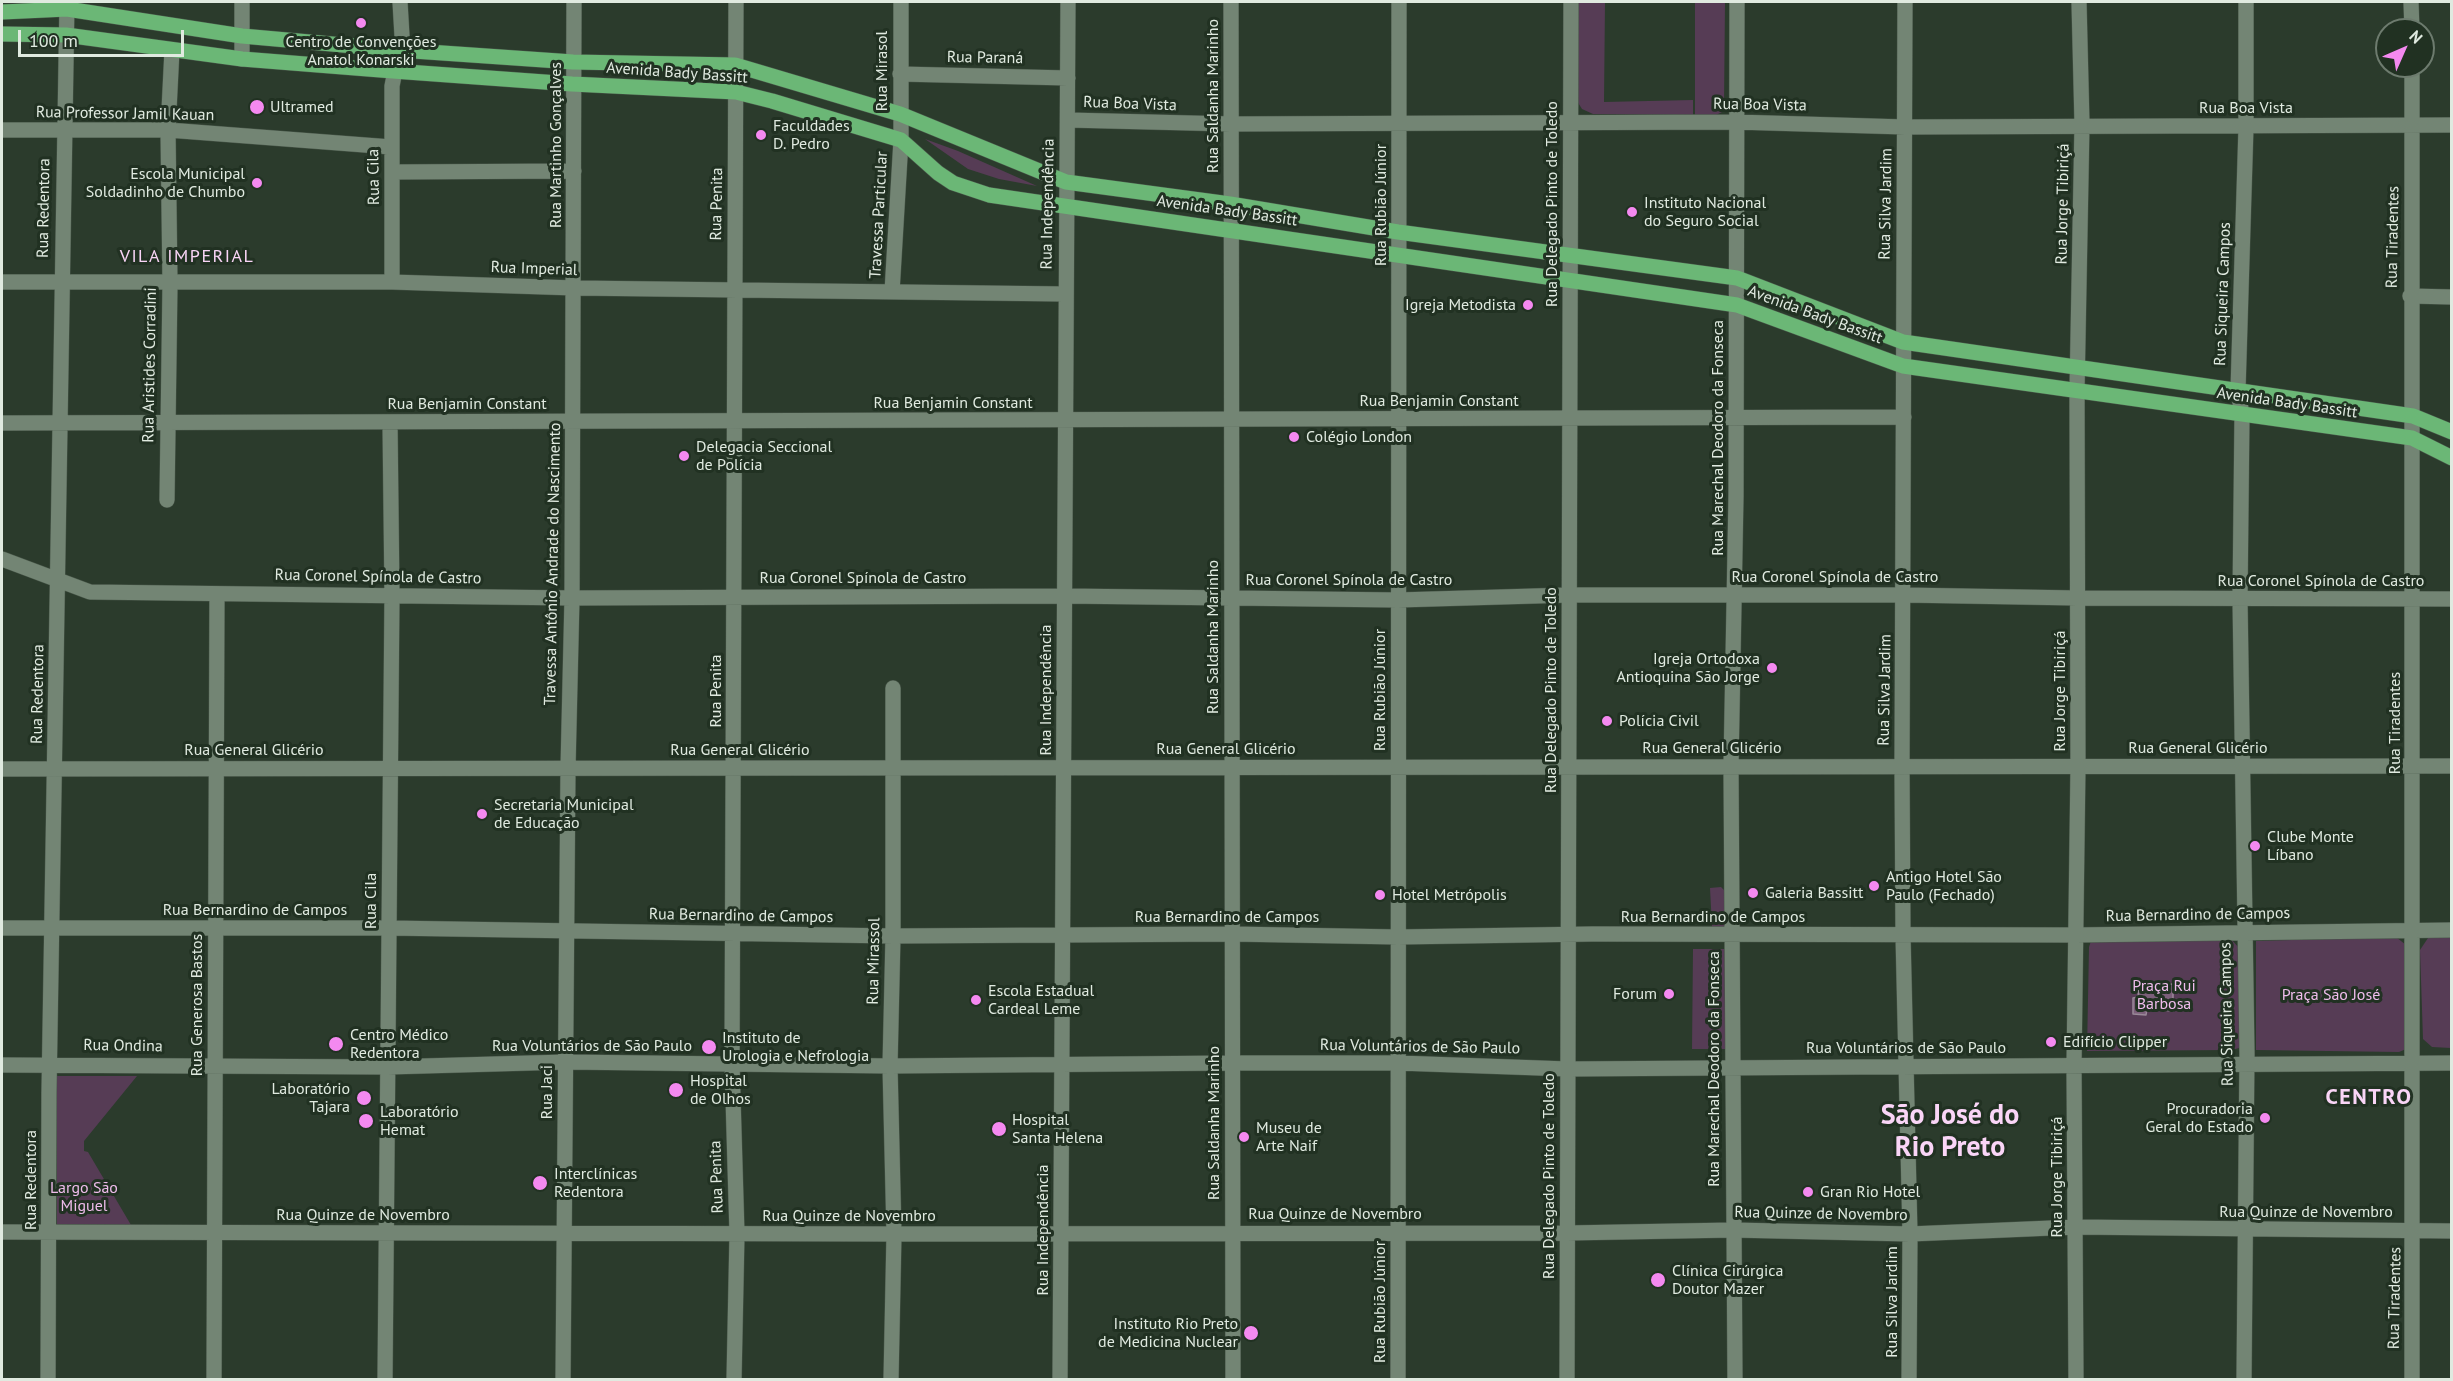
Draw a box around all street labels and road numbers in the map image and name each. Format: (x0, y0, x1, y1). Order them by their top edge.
street label: Rua Saldanha Marinho (1203, 19, 1223, 173)
street label: Rua Mirasol (872, 31, 892, 111)
street label: Rua Paraná (947, 48, 1023, 68)
street label: Avenida Bady Bassitt (606, 58, 748, 88)
street label: Rua Martinho Gonçalves (546, 62, 566, 228)
street label: Rua Boa Vista (1083, 93, 1177, 115)
street label: Rua Boa Vista (1713, 95, 1807, 115)
street label: Rua Boa Vista (2199, 98, 2293, 118)
street label: Rua Delegado Pinto de Toledo (1542, 101, 1562, 307)
street label: Rua Professor Jamil Kauan (36, 103, 214, 125)
street label: Rua Independência (1037, 138, 1059, 270)
street label: Rua Jorge Tibiriçá (2052, 143, 2074, 265)
street label: Rua Rubião Júnior (1371, 144, 1391, 266)
street label: Rua Silva Jardim (1875, 148, 1897, 260)
street label: Rua Cila (364, 149, 384, 205)
street label: Travessa Particular (866, 151, 892, 279)
street label: Rua Redentora (34, 158, 54, 258)
street label: Rua Penita (707, 167, 727, 241)
street label: Rua Tiradentes (2383, 186, 2403, 288)
street label: Avenida Bady Bassitt (1155, 192, 1299, 230)
street label: Rua Siqueira Campos (2211, 222, 2235, 366)
street label: Rua Imperial (490, 258, 578, 280)
street label: Avenida Bady Bassitt (1745, 282, 1885, 348)
street label: Rua Aristides Corradini (139, 287, 161, 443)
street label: Rua Marechal Deodoro da Fonseca (1708, 320, 1728, 556)
street label: Avenida Bady Bassitt (2215, 384, 2359, 422)
street label: Rua Benjamin Constant (1359, 391, 1519, 411)
street label: Rua Benjamin Constant (873, 393, 1033, 413)
street label: Rua Benjamin Constant (387, 394, 547, 414)
street label: Travessa Antônio Andrade do Nascimento (541, 422, 565, 706)
street label: Rua Saldanha Marinho (1203, 560, 1223, 714)
street label: Rua Coronel Spínola de Castro (274, 566, 482, 588)
street label: Rua Coronel Spínola de Castro (1732, 567, 1938, 587)
street label: Rua Coronel Spínola de Castro (760, 568, 966, 588)
street label: Rua Coronel Spínola de Castro (1246, 570, 1452, 590)
street label: Rua Coronel Spínola de Castro (2218, 571, 2424, 591)
street label: Rua Delegado Pinto de Toledo (1541, 587, 1561, 793)
street label: Rua Independência (1036, 625, 1056, 755)
street label: Rua Rubião Júnior (1370, 629, 1390, 751)
street label: Rua Jorge Tibiriçá (2050, 631, 2070, 751)
street label: Rua Silva Jardim (1874, 634, 1896, 746)
street label: Rua Redentora (28, 644, 48, 744)
street label: Rua Penita (706, 654, 726, 728)
street label: Rua Tiradentes (2385, 672, 2405, 774)
street label: Rua General Glicério (1642, 738, 1782, 758)
street label: Rua General Glicério (2128, 738, 2268, 758)
street label: Rua General Glicério (1156, 739, 1296, 759)
street label: Rua General Glicério (184, 740, 324, 760)
street label: Rua General Glicério (670, 740, 810, 760)
street label: Rua Cila (361, 873, 381, 929)
street label: Rua Bernardino de Campos (163, 900, 347, 920)
street label: Rua Bernardino de Campos (2106, 904, 2290, 926)
street label: Rua Bernardino de Campos (649, 905, 833, 927)
street label: Rua Bernardino de Campos (1135, 907, 1319, 927)
street label: Rua Bernardino de Campos (1621, 907, 1805, 927)
street label: Rua Mirassol (864, 917, 884, 1005)
street label: Rua Generosa Bastos (187, 934, 207, 1076)
street label: Rua Siqueira Campos (2216, 942, 2238, 1086)
street label: Rua Marechal Deodoro da Fonseca (1704, 951, 1724, 1187)
street label: Rua Ondina (83, 1036, 163, 1056)
street label: Rua Voluntários de São Paulo (492, 1036, 692, 1056)
street label: Rua Voluntários de São Paulo (1320, 1036, 1520, 1058)
street label: Rua Voluntários de São Paulo (1806, 1038, 2006, 1058)
street label: Rua Saldanha Marinho (1204, 1046, 1224, 1200)
street label: Rua Jaci (537, 1065, 557, 1119)
street label: Rua Delegado Pinto de Toledo (1539, 1073, 1559, 1279)
street label: Rua Jorge Tibiriçá (2047, 1117, 2067, 1237)
street label: Rua Redentora (21, 1130, 41, 1230)
street label: Rua Penita (706, 1140, 728, 1214)
street label: Rua Independência (1033, 1165, 1053, 1295)
street label: Rua Quinze de Novembro (2219, 1202, 2393, 1222)
street label: Rua Quinze de Novembro (1734, 1203, 1908, 1225)
street label: Rua Quinze de Novembro (1248, 1204, 1422, 1224)
street label: Rua Quinze de Novembro (276, 1205, 450, 1225)
street label: Rua Quinze de Novembro (762, 1206, 936, 1226)
street label: Rua Rubião Júnior (1370, 1241, 1390, 1363)
street label: Rua Silva Jardim (1882, 1246, 1902, 1358)
street label: Rua Tiradentes (2385, 1247, 2405, 1349)

